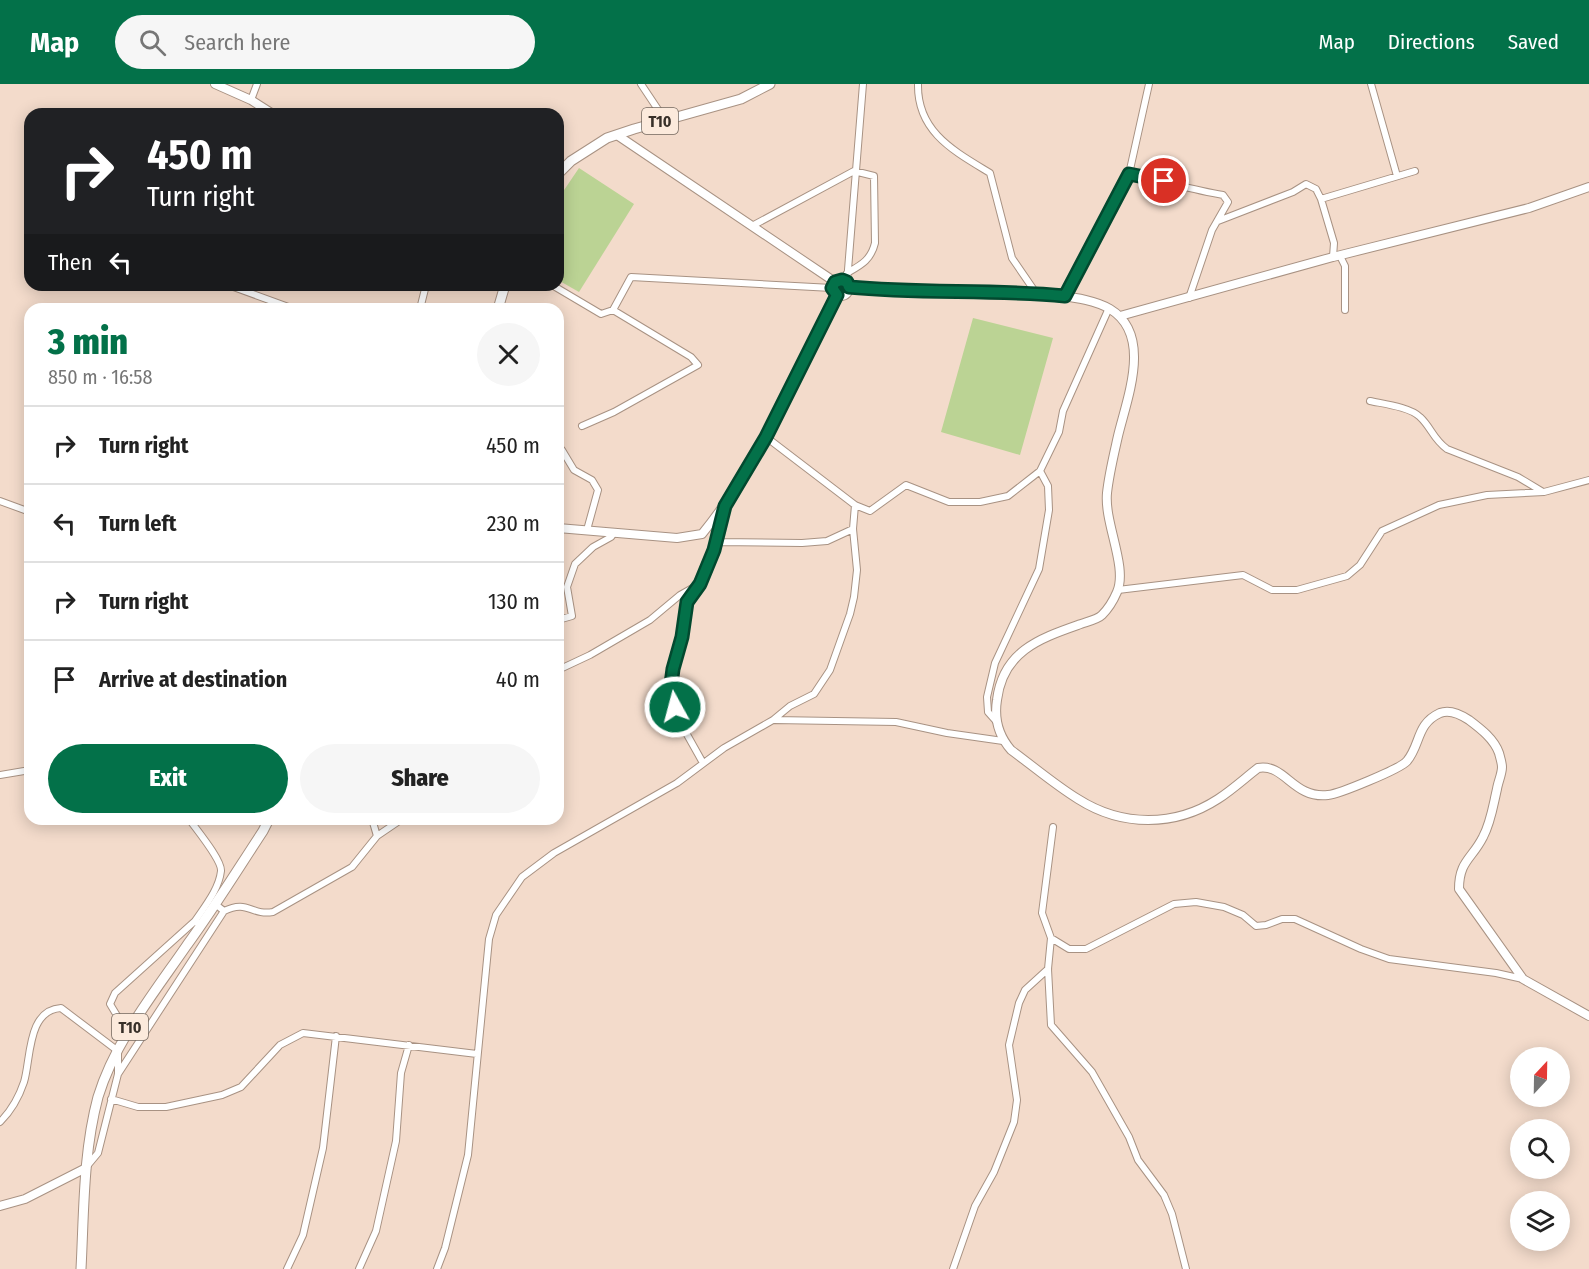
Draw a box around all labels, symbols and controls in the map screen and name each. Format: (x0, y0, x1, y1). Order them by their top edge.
search box (115, 15, 535, 69)
text: Map (30, 26, 79, 59)
icon: search (136, 26, 169, 59)
text: Search here (184, 29, 290, 56)
text: Map (1318, 29, 1355, 55)
text: Directions (1388, 29, 1475, 55)
text: Saved (1508, 29, 1559, 55)
road number: T10 (642, 108, 678, 134)
text: 450 m (147, 130, 253, 180)
icon: right (48, 132, 126, 210)
pin (1138, 155, 1189, 206)
icon: arrive (1147, 164, 1180, 197)
text: Turn right (147, 181, 255, 213)
icon: left (104, 246, 137, 279)
text: Then (48, 249, 92, 276)
text: 3 min (48, 320, 128, 364)
button: close (477, 323, 540, 386)
text: 850 m · 16:58 (48, 365, 153, 389)
icon: right (48, 429, 81, 462)
text: Turn right (99, 432, 188, 459)
text: 450 m (486, 432, 540, 459)
icon: left (48, 507, 81, 540)
text: Turn left (99, 510, 177, 537)
text: 230 m (487, 510, 540, 537)
icon: right (48, 585, 81, 618)
text: Turn right (99, 588, 188, 615)
text: 130 m (488, 588, 540, 615)
icon: arrive (48, 663, 81, 696)
text: Arrive at destination (99, 666, 287, 693)
text: 40 m (496, 666, 540, 693)
position arrow (643, 675, 707, 739)
button: Exit (48, 744, 288, 813)
button: Share (300, 744, 540, 813)
road number: T10 (112, 1014, 148, 1040)
north arrow (1510, 1047, 1570, 1107)
map controls (1510, 1047, 1570, 1251)
button: search (1510, 1119, 1570, 1179)
button: layers (1510, 1191, 1570, 1251)

